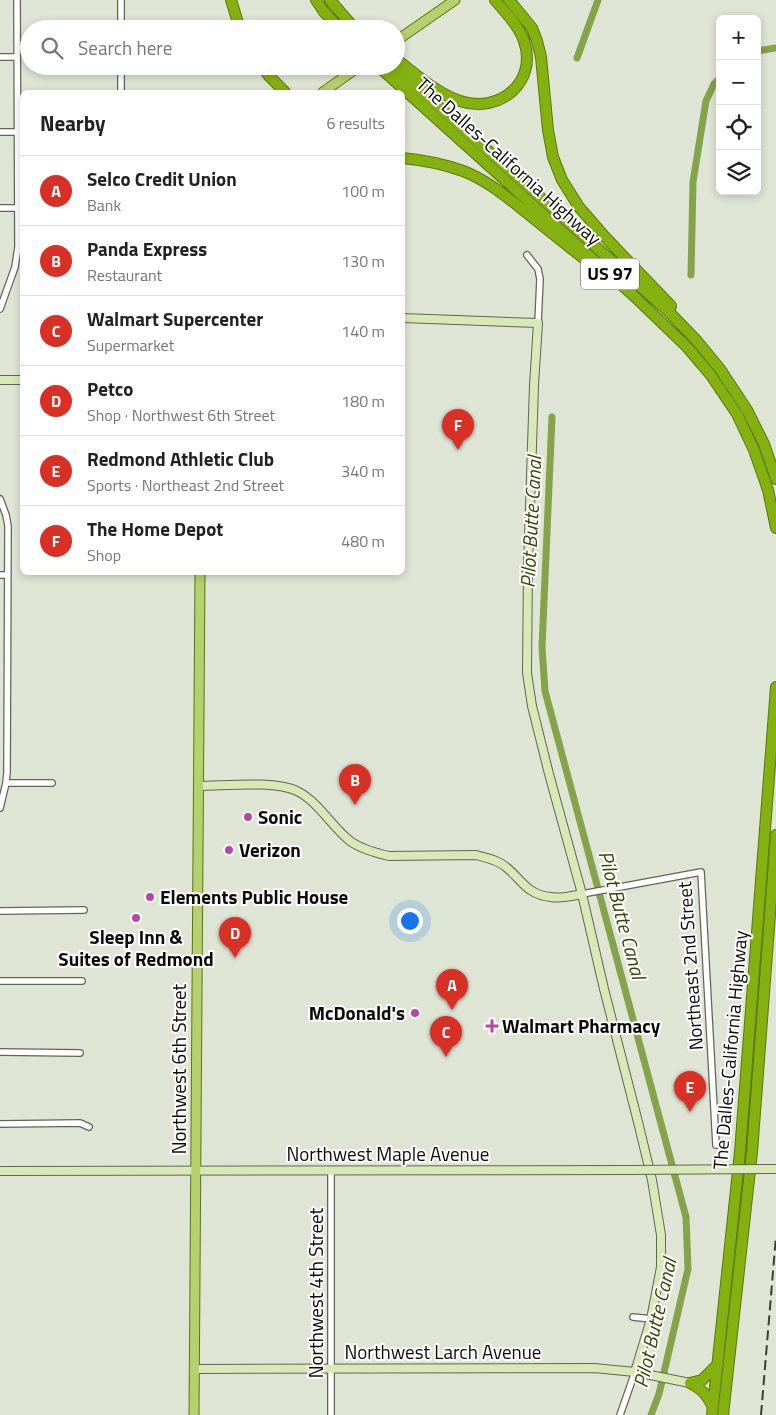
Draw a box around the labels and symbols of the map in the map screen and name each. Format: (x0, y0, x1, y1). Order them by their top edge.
street label: The Dalles-California Highway (410, 70, 608, 252)
road number: US 97 (581, 258, 639, 290)
pin: F (442, 409, 474, 450)
water label: Pilot Butte Canal (512, 453, 550, 589)
pin: B (339, 764, 371, 805)
place label: Sonic (258, 802, 302, 831)
marker: Sonic (242, 811, 254, 823)
place label: Verizon (239, 835, 301, 864)
marker: Verizon (223, 844, 235, 856)
water label: Pilot Butte Canal (590, 847, 655, 985)
street label: Northeast 2nd Street (669, 880, 710, 1051)
place label: Elements Public House (160, 882, 349, 911)
marker: Elements Public House (144, 891, 156, 903)
your location (397, 908, 423, 934)
marker: Sleep Inn & Suites of Redmond (130, 912, 142, 924)
pin: D (219, 917, 251, 958)
place label: Sleep Inn & Suites of Redmond (58, 922, 214, 973)
street label: The Dalles-California Highway (705, 929, 754, 1171)
pin: A (436, 969, 468, 1010)
street label: Northwest 6th Street (164, 983, 193, 1154)
place label: McDonald's (309, 998, 405, 1027)
marker: McDonald's (409, 1007, 421, 1019)
place label: Walmart Pharmacy (502, 1011, 661, 1040)
pin: C (430, 1016, 462, 1057)
marker: Walmart Pharmacy (486, 1020, 498, 1032)
pin: E (674, 1071, 706, 1112)
street label: Northwest Maple Avenue (287, 1139, 489, 1168)
street label: Northwest 4th Street (301, 1207, 330, 1378)
water label: Pilot Butte Canal (625, 1253, 685, 1391)
street label: Northwest Larch Avenue (345, 1337, 541, 1366)

